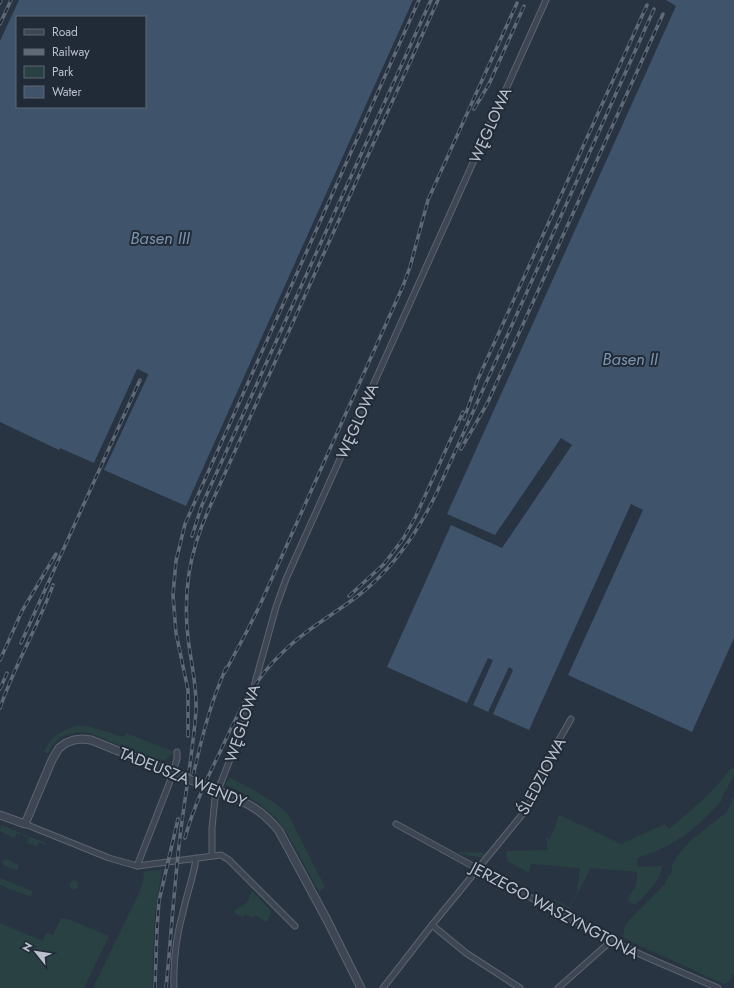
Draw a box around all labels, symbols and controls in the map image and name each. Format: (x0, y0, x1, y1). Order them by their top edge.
legend (16, 16, 146, 108)
text: Road (52, 23, 78, 41)
text: Railway (52, 43, 90, 61)
text: Park (52, 63, 74, 81)
text: Water (52, 83, 83, 101)
street label: WĘGLOWA (464, 83, 518, 167)
water label: Basen III (130, 226, 191, 250)
water label: Basen II (602, 347, 659, 371)
street label: WĘGLOWA (331, 379, 385, 463)
street label: WĘGLOWA (219, 681, 266, 765)
street label: ŚLEDZIOWA (511, 733, 572, 819)
street label: TADEUSZA WENDY (116, 741, 250, 813)
street label: JERZEGO WASZYNGTONA (465, 855, 643, 965)
north arrow (16, 932, 56, 972)
text: N (18, 939, 36, 955)

